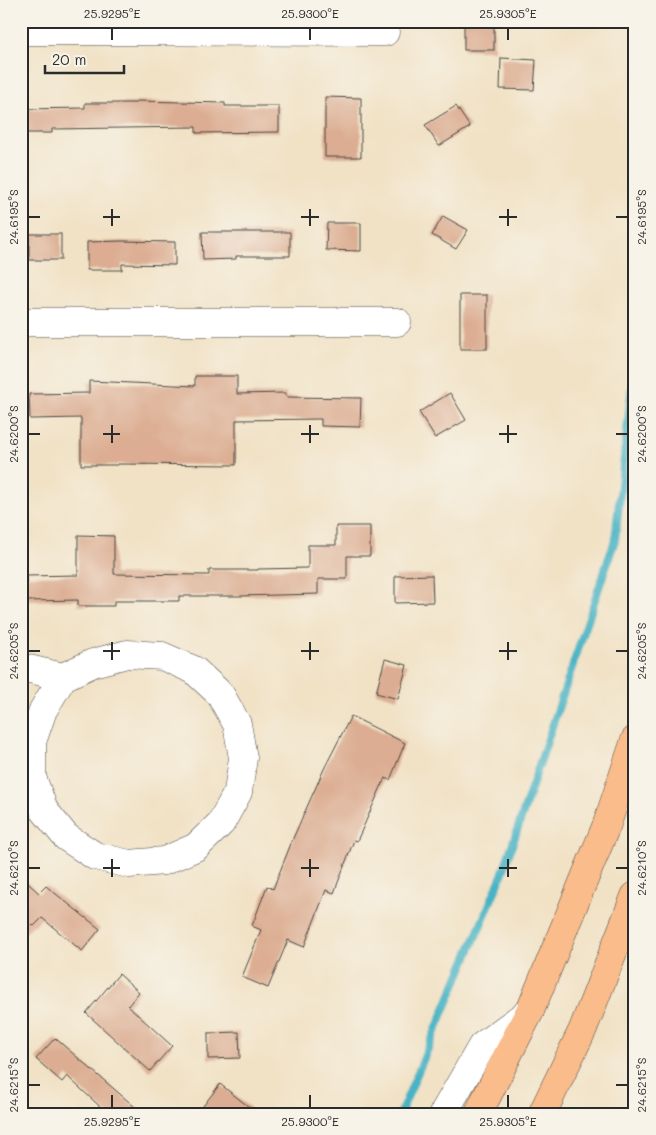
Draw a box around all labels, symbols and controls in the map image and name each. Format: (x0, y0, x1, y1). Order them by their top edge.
text: 25.9295°E (84, 5, 140, 21)
text: 25.9300°E (281, 5, 339, 21)
text: 25.9305°E (479, 5, 537, 21)
scale bar (45, 42, 124, 74)
text: 20 m (52, 49, 86, 69)
text: 24.6195°S (5, 189, 21, 245)
text: 24.6195°S (633, 189, 649, 245)
text: 24.6200°S (5, 405, 21, 463)
text: 24.6200°S (633, 405, 649, 463)
text: 24.6205°S (5, 622, 21, 680)
text: 24.6205°S (633, 622, 649, 680)
text: 24.6210°S (5, 840, 21, 896)
text: 24.6210°S (633, 840, 649, 896)
text: 24.6215°S (5, 1057, 21, 1112)
text: 24.6215°S (633, 1057, 649, 1112)
text: 25.9295°E (84, 1113, 140, 1129)
text: 25.9300°E (281, 1113, 339, 1129)
text: 25.9305°E (479, 1113, 537, 1129)

